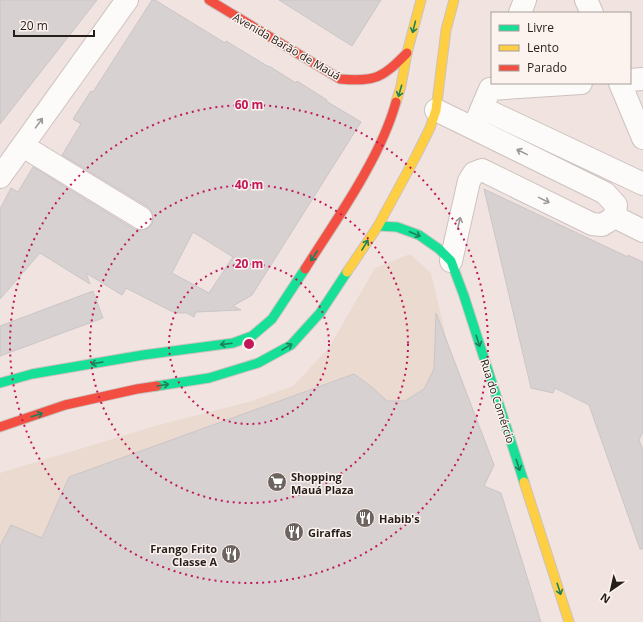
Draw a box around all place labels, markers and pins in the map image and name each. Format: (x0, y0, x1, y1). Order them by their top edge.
centre of rings (242, 337, 256, 351)
place label: Shopping Mauá Plaza (291, 469, 354, 497)
supermarket icon: Shopping Mauá Plaza (266, 471, 288, 493)
restaurant icon: Habib's (354, 507, 376, 529)
place label: Habib's (379, 511, 420, 526)
restaurant icon: Giraffas (283, 521, 305, 543)
place label: Giraffas (308, 525, 352, 540)
place label: Frango Frito Classe A (150, 541, 217, 569)
restaurant icon: Frango Frito Classe A (220, 543, 242, 565)

